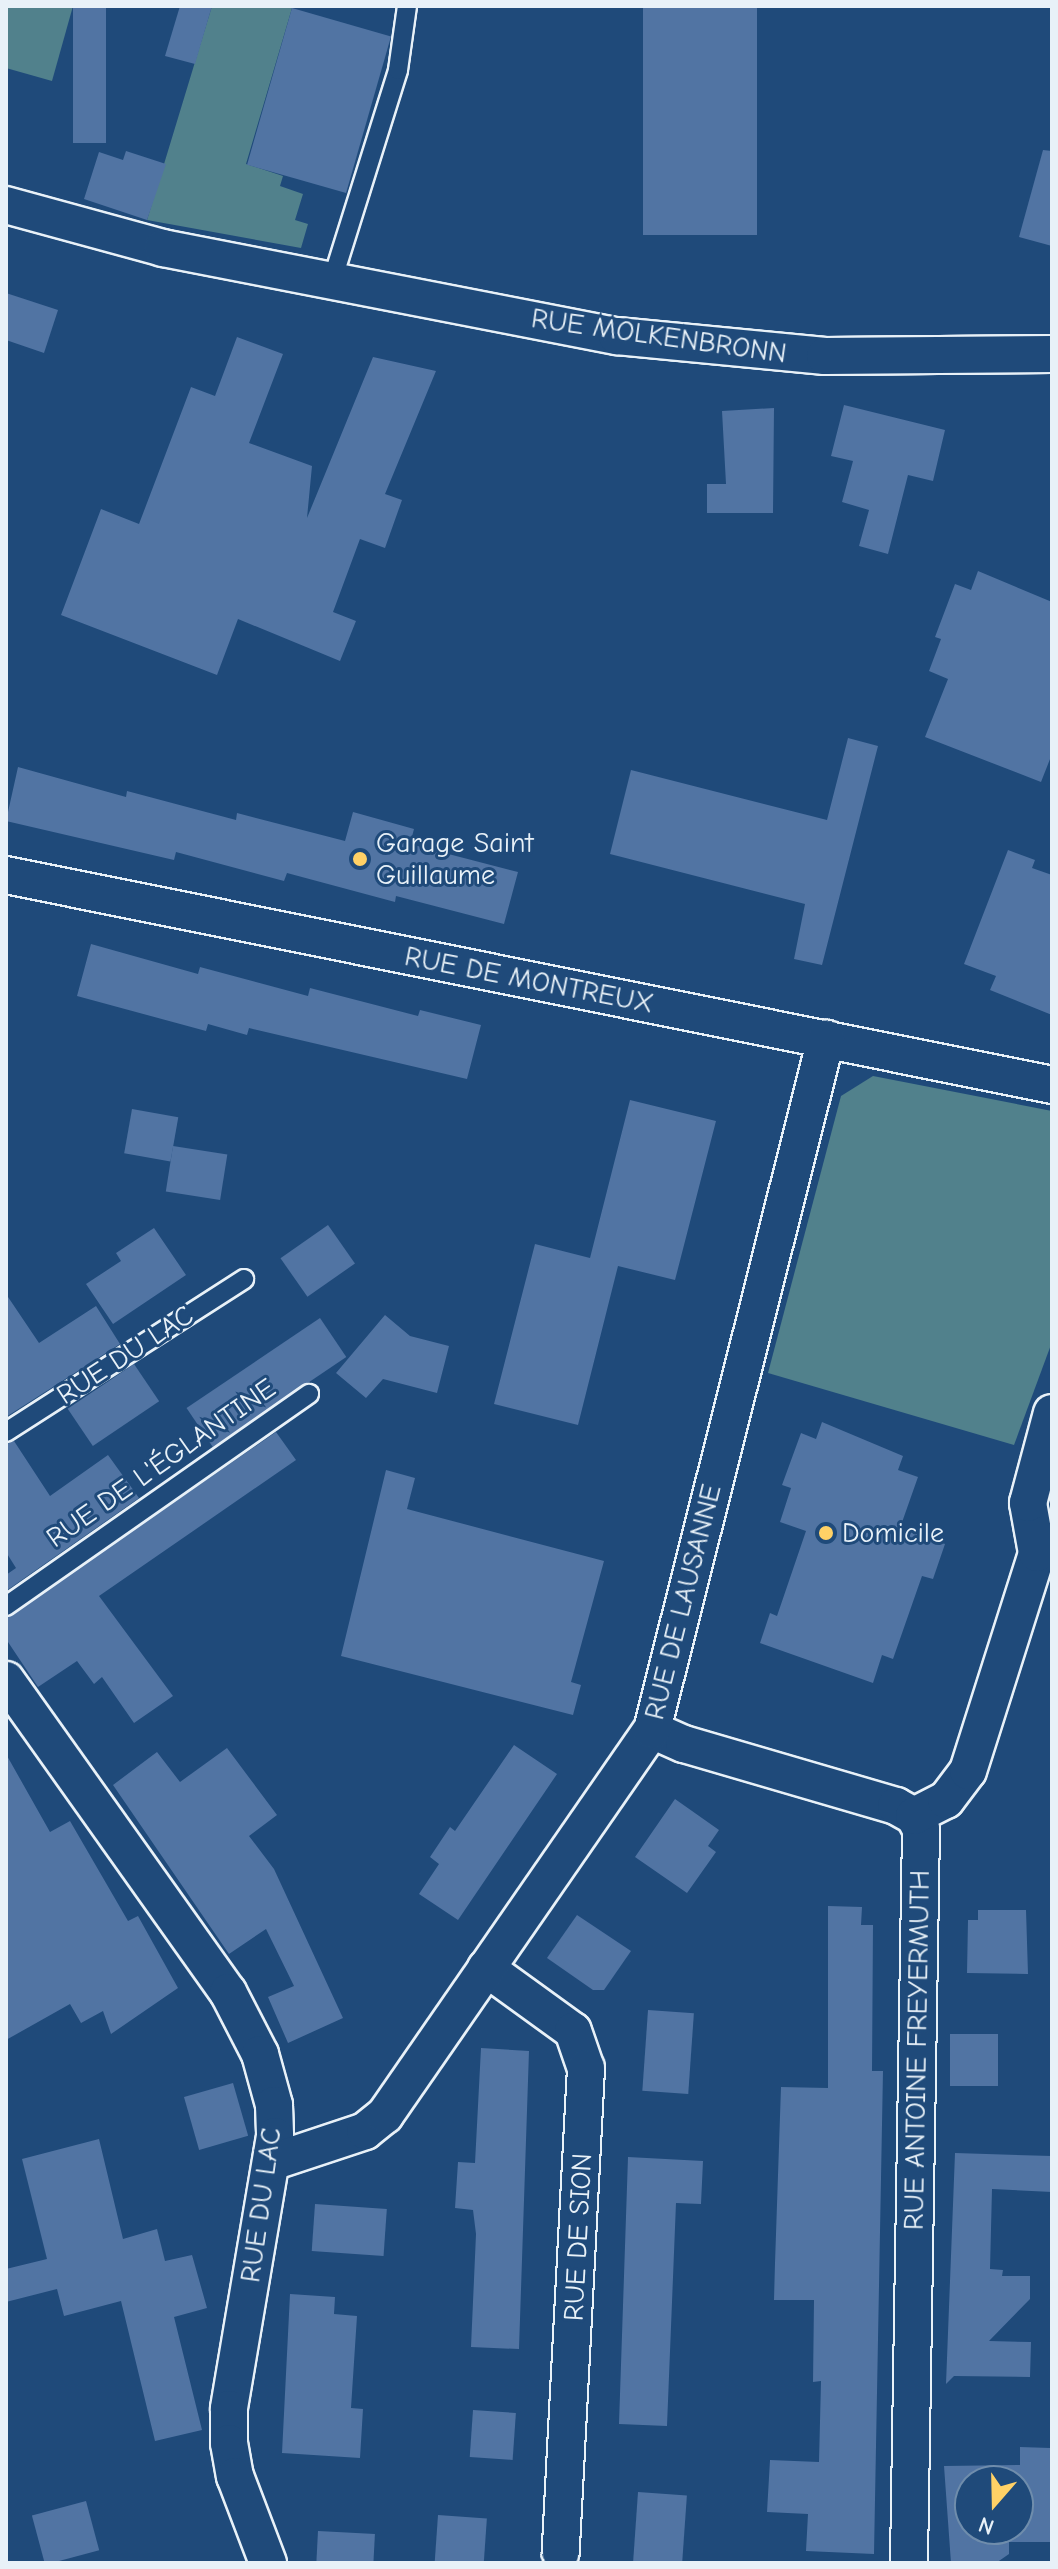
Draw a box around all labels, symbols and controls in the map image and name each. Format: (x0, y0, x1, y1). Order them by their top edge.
street label: RUE MOLKENBRONN (529, 301, 789, 371)
place label: Garage Saint Guillaume (376, 826, 533, 892)
marker: Garage Saint Guillaume (351, 850, 369, 868)
street label: RUE DE MONTREUX (402, 939, 656, 1021)
street label: RUE DU LAC (50, 1298, 200, 1412)
street label: RUE DE L'ÉGLANTINE (40, 1371, 282, 1555)
street label: RUE DE LAUSANNE (638, 1481, 728, 1723)
place label: Domicile (842, 1516, 944, 1550)
marker: Domicile (817, 1524, 835, 1542)
street label: RUE ANTOINE FREYERMUTH (897, 1870, 937, 2230)
street label: RUE DU LAC (234, 2125, 288, 2285)
street label: RUE DE SION (557, 2152, 599, 2322)
north arrow (954, 2465, 1034, 2545)
text: N (975, 2511, 998, 2540)

